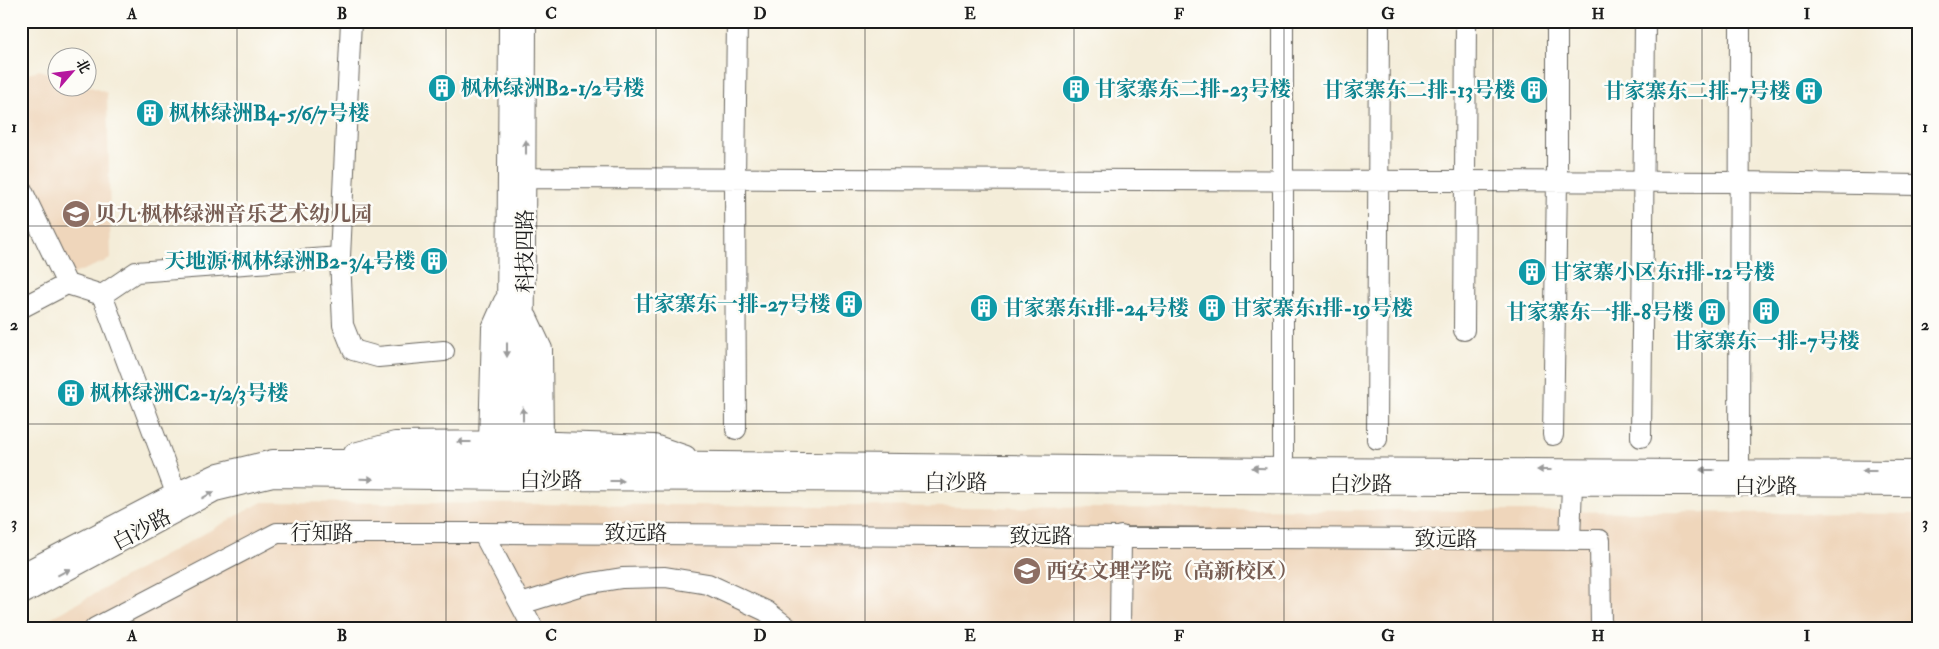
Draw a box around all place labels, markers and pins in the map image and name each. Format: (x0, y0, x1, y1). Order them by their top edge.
building icon: 枫林绿洲B2-1/2号楼 (427, 73, 457, 103)
building icon: 甘家寨东二排-23号楼 (1061, 74, 1091, 104)
place label: 枫林绿洲B2-1/2号楼 (461, 75, 644, 102)
building icon: 甘家寨东二排-13号楼 (1519, 75, 1549, 105)
place label: 甘家寨东二排-23号楼 (1095, 76, 1291, 103)
building icon: 甘家寨东二排-7号楼 (1794, 76, 1824, 106)
place label: 甘家寨东二排-13号楼 (1323, 77, 1515, 104)
place label: 甘家寨东二排-7号楼 (1603, 78, 1790, 105)
building icon: 枫林绿洲B4-5/6/7号楼 (135, 98, 165, 128)
place label: 枫林绿洲B4-5/6/7号楼 (169, 100, 369, 127)
school or university icon: 贝九·枫林绿洲音乐艺术幼儿园 (61, 199, 91, 229)
place label: 贝九·枫林绿洲音乐艺术幼儿园 (95, 201, 372, 228)
building icon: 天地源·枫林绿洲B2-3/4号楼 (419, 246, 449, 276)
place label: 天地源·枫林绿洲B2-3/4号楼 (164, 248, 415, 275)
building icon: 甘家寨小区东1排-12号楼 (1517, 257, 1547, 287)
place label: 甘家寨小区东1排-12号楼 (1551, 259, 1775, 286)
building icon: 甘家寨东一排-27号楼 (834, 289, 864, 319)
place label: 甘家寨东一排-27号楼 (633, 291, 830, 318)
building icon: 甘家寨东1排-24号楼 (969, 293, 999, 323)
building icon: 甘家寨东1排-19号楼 (1197, 293, 1227, 323)
place label: 甘家寨东1排-24号楼 (1003, 295, 1188, 322)
place label: 甘家寨东1排-19号楼 (1231, 295, 1413, 322)
building icon: 甘家寨东一排-7号楼 (1751, 296, 1781, 326)
building icon: 甘家寨东一排-8号楼 (1697, 297, 1727, 327)
place label: 甘家寨东一排-8号楼 (1506, 299, 1693, 326)
place label: 甘家寨东一排-7号楼 (1673, 328, 1859, 355)
building icon: 枫林绿洲C2-1/2/3号楼 (56, 378, 86, 408)
place label: 枫林绿洲C2-1/2/3号楼 (90, 380, 288, 407)
school or university icon: 西安文理学院（高新校区） (1012, 556, 1042, 586)
place label: 西安文理学院（高新校区） (1046, 558, 1298, 585)

